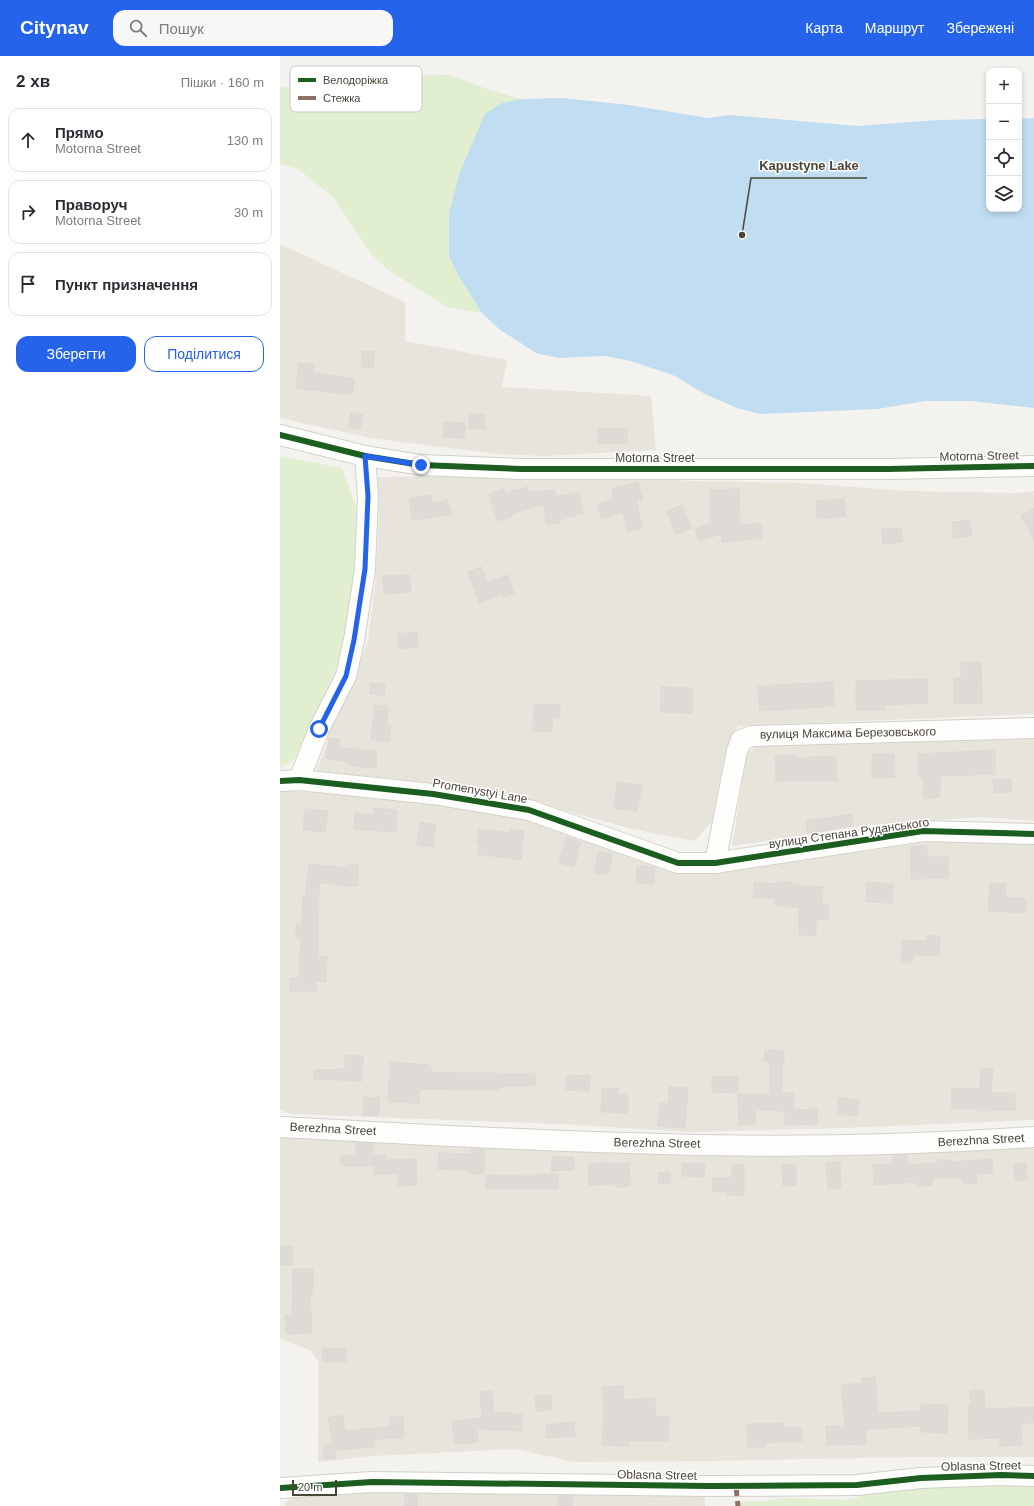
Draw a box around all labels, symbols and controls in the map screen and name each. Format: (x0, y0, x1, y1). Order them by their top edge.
search box (113, 10, 393, 46)
text: Citynav (20, 17, 89, 38)
icon: search (127, 17, 149, 39)
text: Пошук (159, 20, 204, 37)
text: Карта (805, 20, 843, 36)
text: Маршрут (865, 20, 924, 36)
text: Збережені (946, 20, 1014, 36)
legend (290, 66, 422, 112)
map controls (986, 68, 1022, 212)
button: + (986, 68, 1022, 104)
text: 2 хв (16, 72, 50, 91)
text: Велодоріжка (323, 74, 389, 86)
text: Пішки · 160 m (181, 75, 264, 90)
text: Стежка (323, 92, 361, 104)
button: − (986, 104, 1022, 140)
text: Прямо (55, 124, 104, 141)
icon: ahead (17, 129, 39, 151)
text: 130 m (227, 133, 263, 148)
button: locate (986, 140, 1022, 176)
text: Motorna Street (55, 141, 141, 156)
callout: Kapustyne Lake (751, 153, 867, 178)
text: Kapustyne Lake (759, 158, 859, 173)
button: layers (986, 176, 1022, 212)
text: Праворуч (55, 196, 128, 213)
icon: right (17, 201, 39, 223)
text: 30 m (234, 205, 263, 220)
text: Motorna Street (55, 213, 141, 228)
icon: arrive (17, 273, 39, 295)
text: Пункт призначення (55, 276, 198, 293)
button: Зберегти (16, 336, 136, 372)
button: Поділитися (144, 336, 264, 372)
street label: Motorna Street (939, 448, 1019, 464)
street label: Motorna Street (615, 451, 695, 465)
route end (412, 456, 430, 474)
route start (310, 720, 328, 738)
street label: вулиця Максима Березовського (760, 724, 937, 742)
street label: Promenystyi Lane (431, 776, 529, 806)
street label: вулиця Степана Руданського (768, 815, 930, 851)
street label: Berezhna Street (289, 1120, 377, 1138)
street label: Berezhna Street (937, 1131, 1025, 1149)
street label: Berezhna Street (614, 1135, 701, 1151)
street label: Oblasna Street (941, 1458, 1022, 1474)
street label: Oblasna Street (617, 1467, 698, 1483)
scale bar (292, 1478, 337, 1497)
text: 20 m (298, 1481, 322, 1493)

